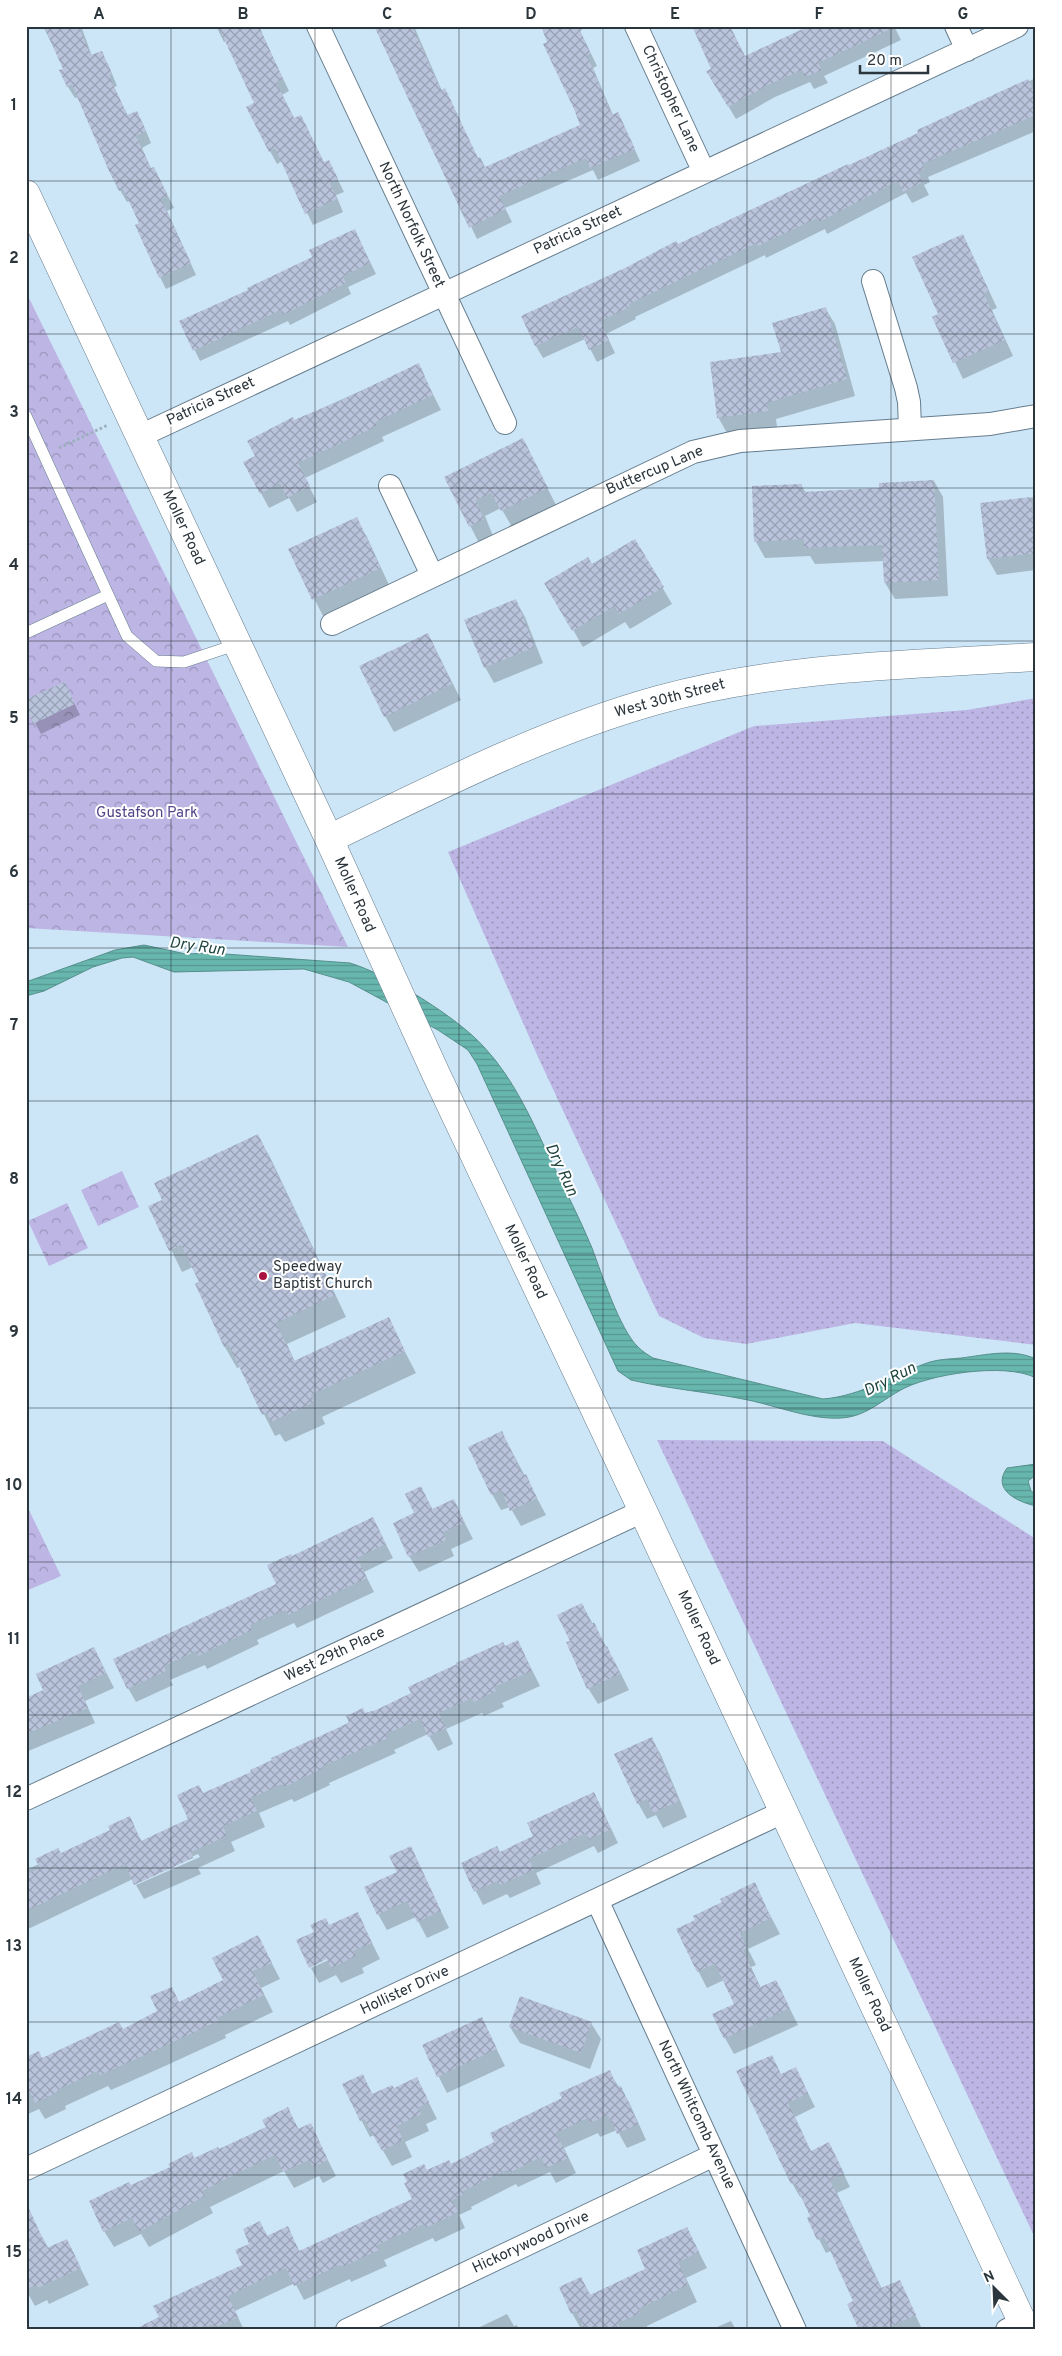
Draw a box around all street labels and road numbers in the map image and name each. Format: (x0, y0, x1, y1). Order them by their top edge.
street label: Christopher Lane (637, 42, 703, 156)
street label: North Norfolk Street (373, 159, 449, 291)
street label: Patricia Street (531, 202, 625, 260)
street label: Patricia Street (164, 373, 258, 431)
street label: Buttercup Lane (603, 442, 707, 500)
street label: Moller Road (157, 487, 209, 569)
street label: West 30th Street (613, 675, 727, 723)
street label: Moller Road (329, 854, 379, 936)
street label: Moller Road (499, 1221, 551, 1303)
street label: Moller Road (672, 1587, 724, 1669)
street label: West 29th Place (282, 1623, 388, 1687)
street label: Moller Road (843, 1954, 895, 2036)
street label: Hollister Drive (357, 1962, 453, 2020)
street label: North Whitcomb Avenue (653, 2037, 739, 2193)
street label: Hickorywood Drive (470, 2208, 592, 2278)

